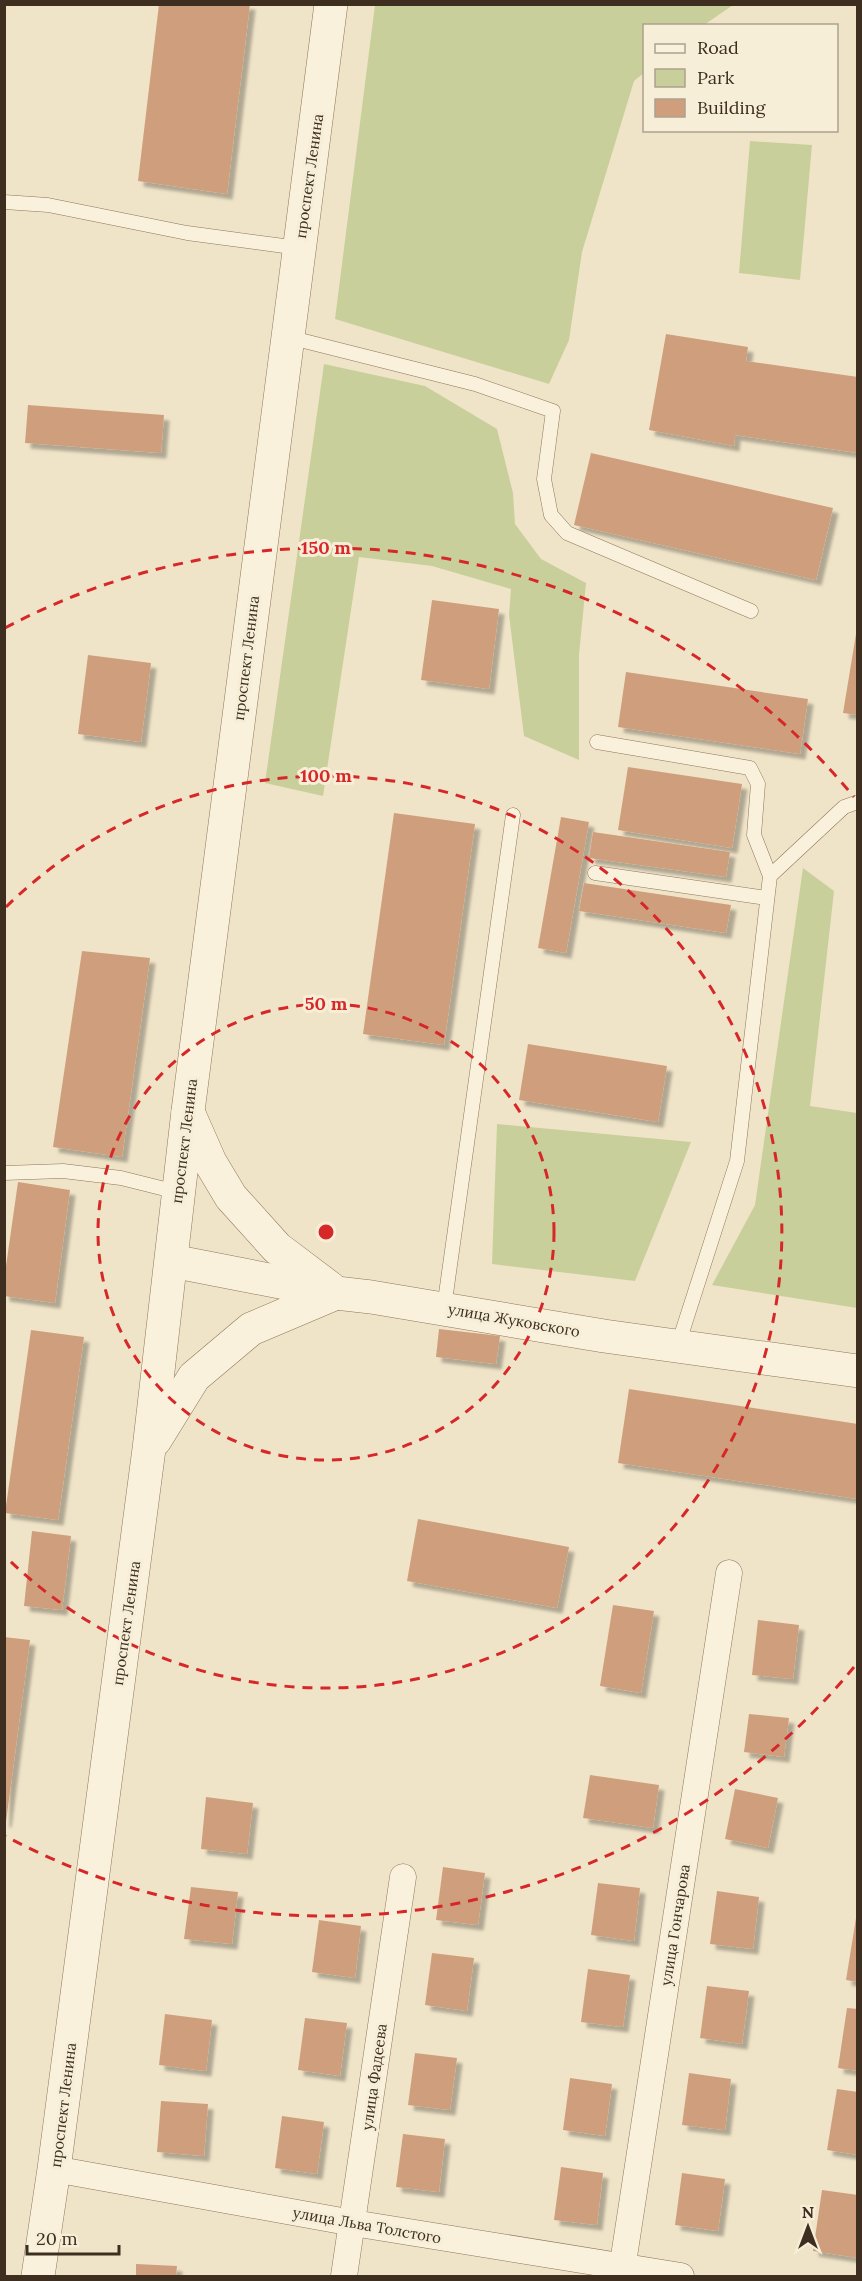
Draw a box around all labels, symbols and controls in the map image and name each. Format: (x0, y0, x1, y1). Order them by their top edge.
legend (643, 24, 838, 132)
text: Road (697, 36, 739, 59)
text: Park (697, 66, 735, 89)
text: Building (697, 96, 767, 119)
street label: проспект Ленина (291, 112, 327, 240)
text: 150 m (301, 536, 351, 559)
street label: проспект Ленина (229, 594, 263, 722)
text: 100 m (300, 764, 352, 787)
text: 50 m (305, 992, 348, 1015)
street label: проспект Ленина (167, 1077, 201, 1205)
centre of rings (316, 1222, 336, 1242)
street label: улица Жуковского (447, 1299, 582, 1341)
street label: проспект Ленина (108, 1559, 144, 1687)
street label: улица Гончарова (656, 1863, 694, 1987)
street label: улица Фадеева (357, 2022, 391, 2132)
street label: проспект Ленина (46, 2041, 80, 2169)
north arrow (778, 2197, 838, 2257)
text: N (802, 2202, 814, 2222)
street label: улица Льва Толстого (291, 2203, 443, 2247)
scale bar (27, 2218, 118, 2256)
text: 20 m (36, 2227, 78, 2250)

